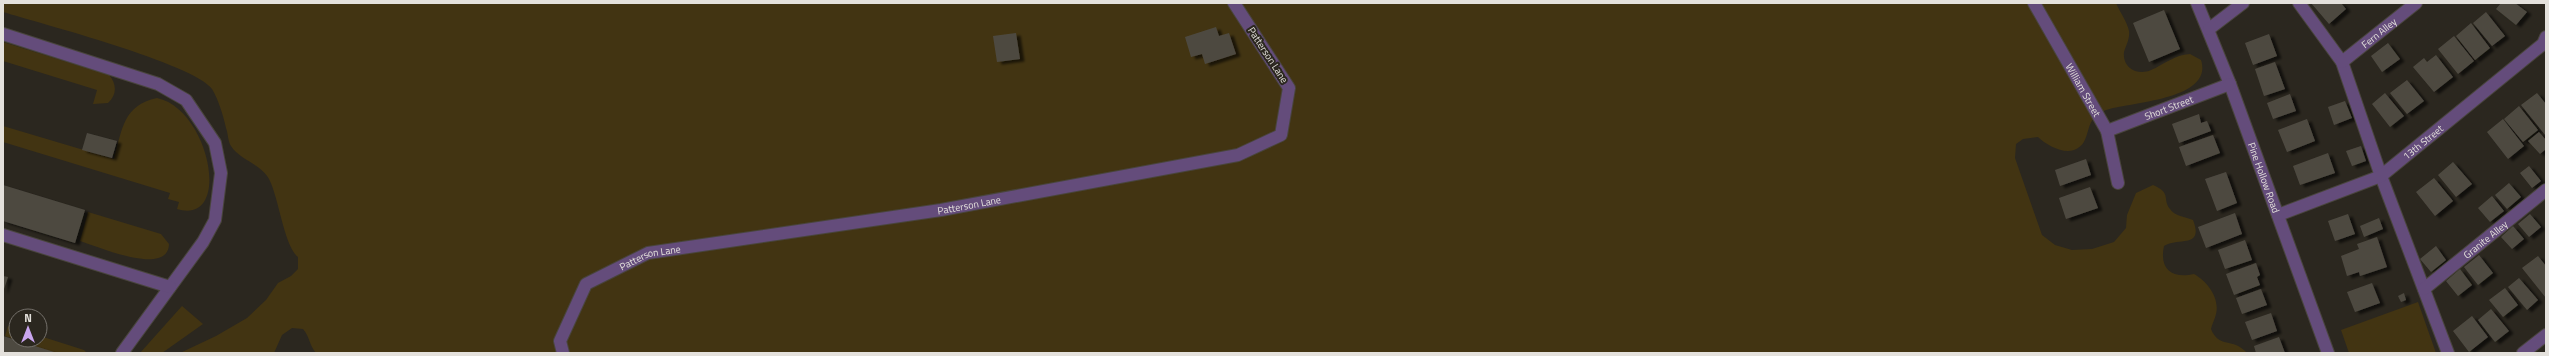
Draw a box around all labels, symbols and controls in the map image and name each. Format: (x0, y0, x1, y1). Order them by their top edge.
street label: Fern Alley (2358, 14, 2400, 52)
street label: Patterson Lane (1244, 24, 1292, 86)
street label: William Street (2062, 60, 2105, 120)
street label: Short Street (2142, 91, 2196, 124)
street label: 13th Street (2399, 121, 2447, 163)
street label: Pine Hollow Road (2244, 140, 2284, 215)
street label: Patterson Lane (936, 192, 1002, 218)
street label: Granite Alley (2460, 216, 2511, 262)
street label: Patterson Lane (617, 241, 682, 274)
north arrow (8, 308, 48, 348)
text: N (24, 310, 32, 326)

